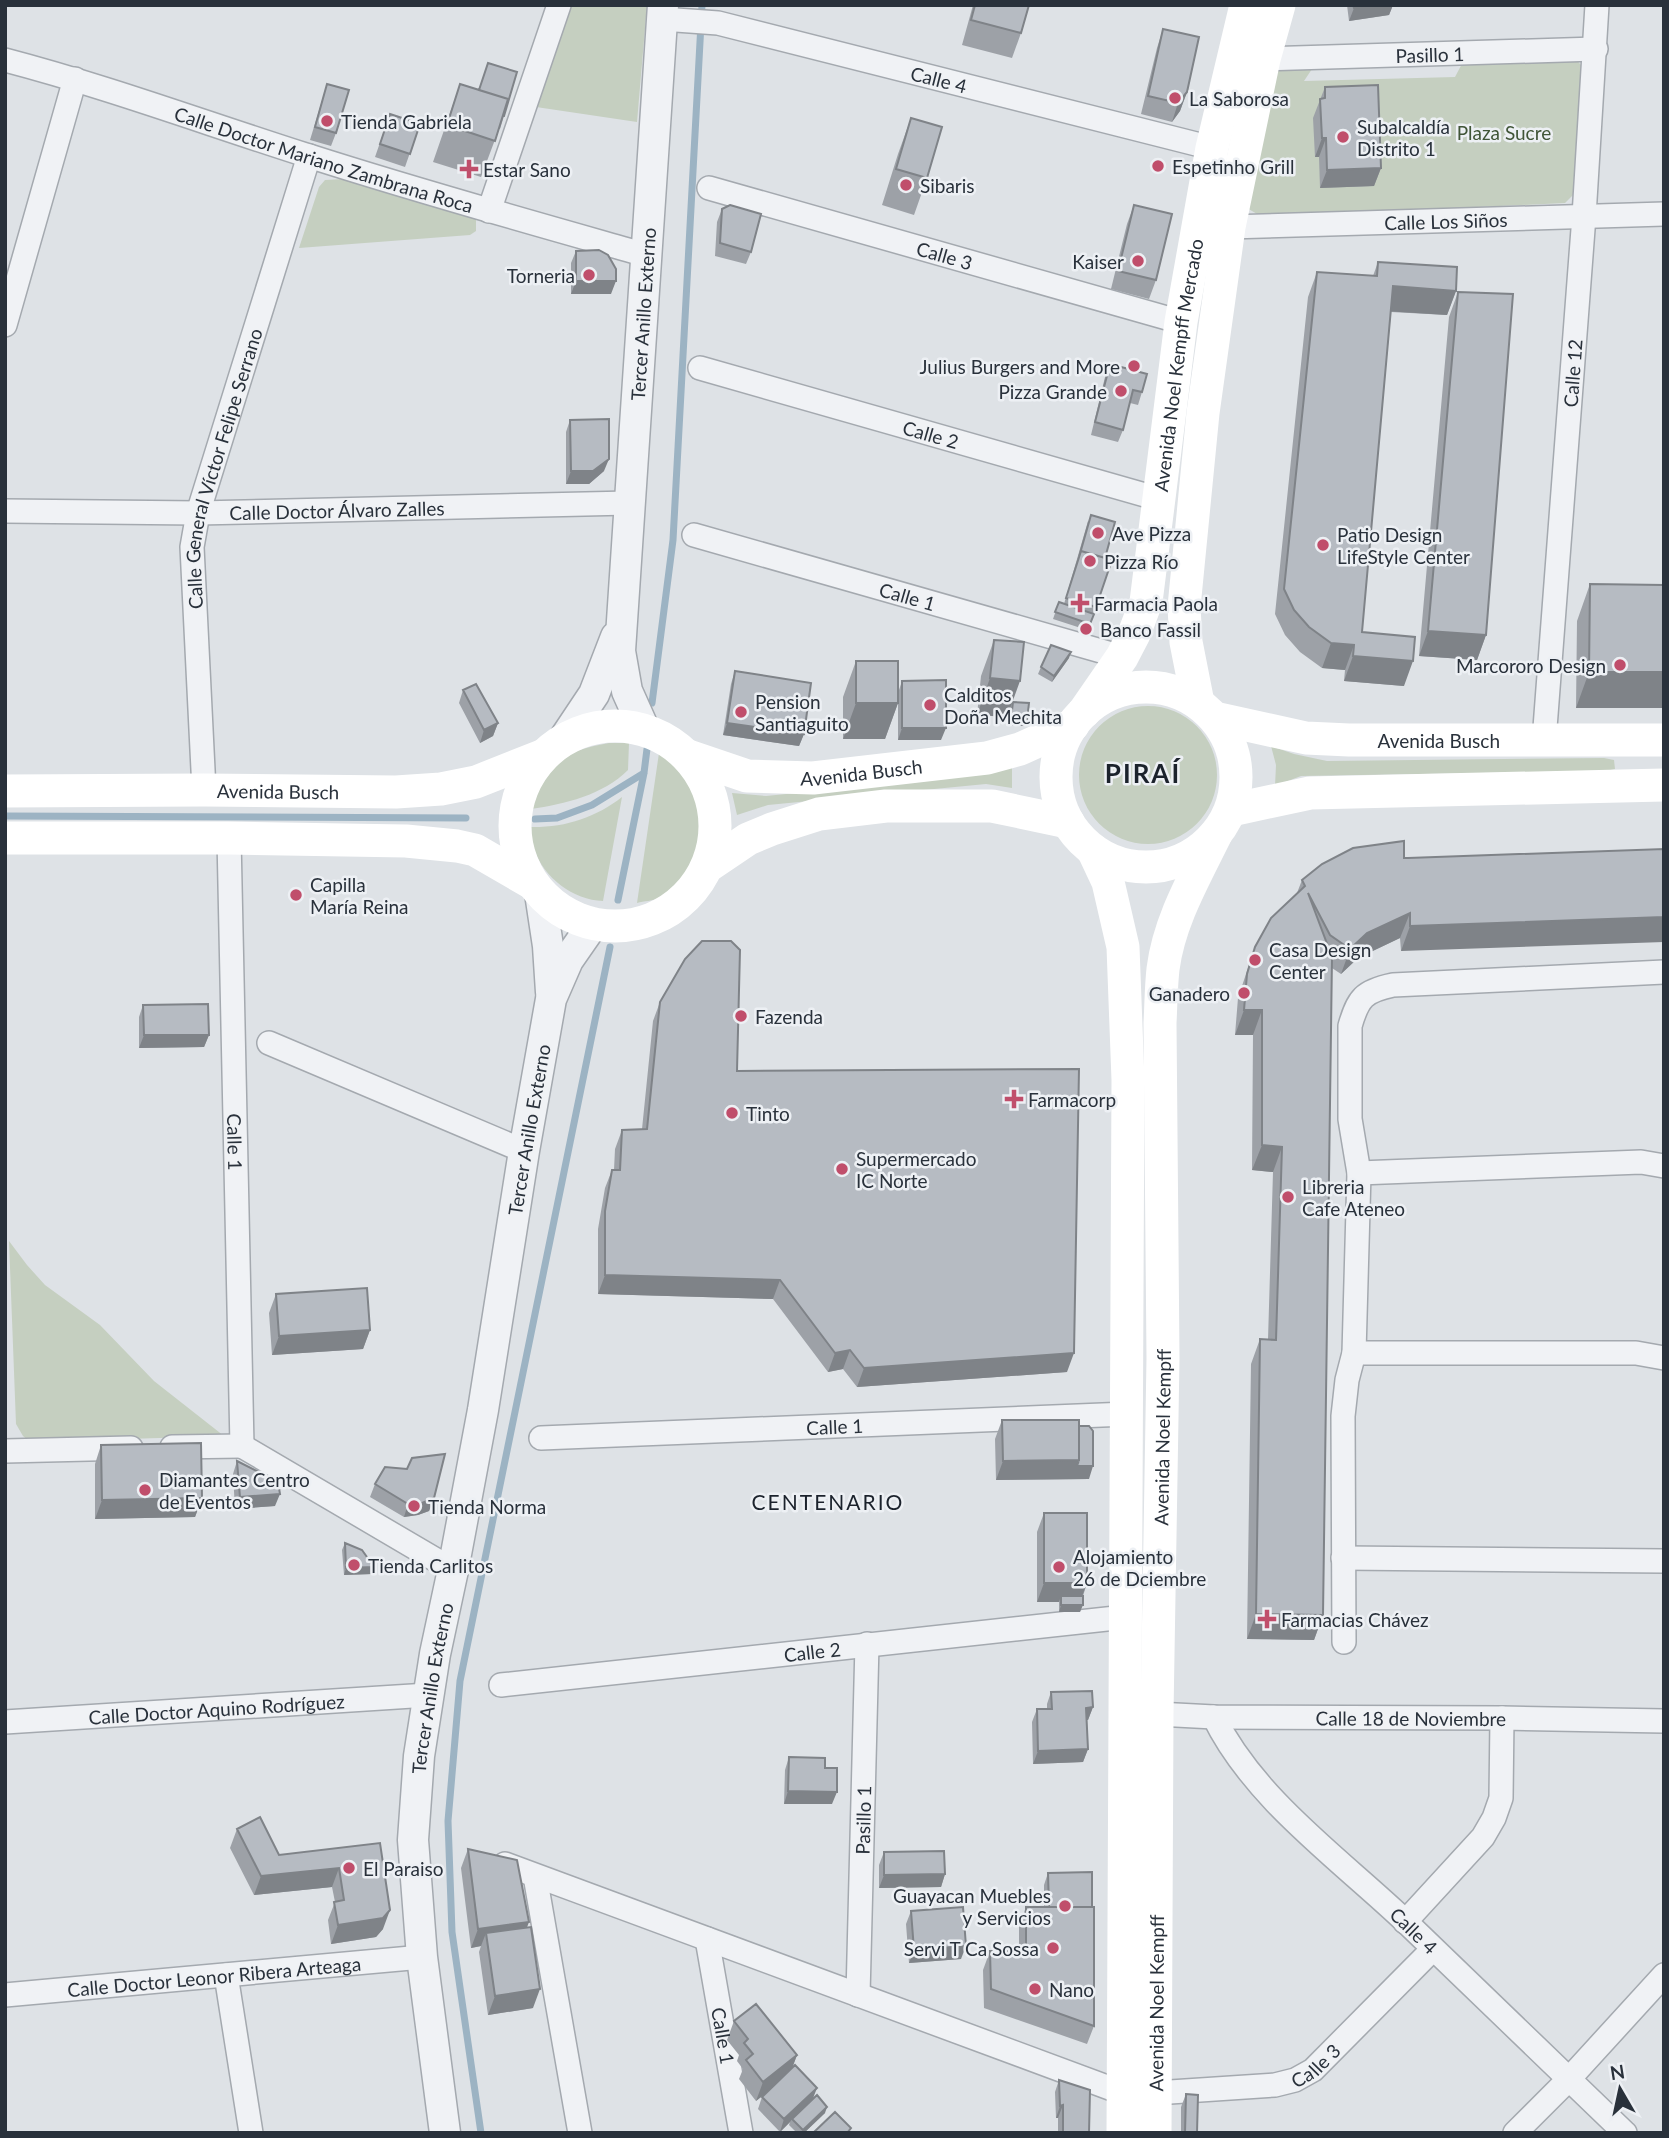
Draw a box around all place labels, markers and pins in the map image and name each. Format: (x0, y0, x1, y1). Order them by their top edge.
place label: La Saborosa (1189, 87, 1289, 110)
marker: La Saborosa (1167, 90, 1183, 106)
place label: Tienda Gabriela (341, 110, 472, 133)
marker: Tienda Gabriela (319, 113, 335, 129)
place label: Subalcaldía Distrito 1 (1357, 115, 1450, 160)
marker: Subalcaldía Distrito 1 (1335, 129, 1351, 145)
place label: Espetinho Grill (1172, 155, 1294, 178)
place label: Estar Sano (483, 158, 571, 181)
marker: Espetinho Grill (1150, 158, 1166, 174)
marker: Estar Sano (461, 161, 477, 177)
place label: Sibaris (920, 174, 975, 197)
marker: Sibaris (898, 177, 914, 193)
place label: Kaiser (1072, 250, 1124, 273)
marker: Kaiser (1130, 253, 1146, 269)
place label: Torneria (507, 264, 575, 287)
marker: Torneria (581, 267, 597, 283)
place label: Julius Burgers and More (920, 355, 1120, 378)
marker: Julius Burgers and More (1126, 358, 1142, 374)
place label: Pizza Grande (998, 380, 1107, 403)
marker: Pizza Grande (1113, 383, 1129, 399)
place label: Ave Pizza (1112, 522, 1191, 545)
place label: Patio Design LifeStyle Center (1337, 523, 1470, 568)
marker: Ave Pizza (1090, 525, 1106, 541)
marker: Patio Design LifeStyle Center (1315, 537, 1331, 553)
place label: Pizza Río (1104, 550, 1179, 573)
marker: Pizza Río (1082, 553, 1098, 569)
place label: Farmacia Paola (1094, 592, 1218, 615)
marker: Farmacia Paola (1072, 595, 1088, 611)
place label: Banco Fassil (1100, 618, 1201, 641)
marker: Banco Fassil (1078, 621, 1094, 637)
place label: Marcororo Design (1456, 654, 1606, 677)
marker: Marcororo Design (1612, 657, 1628, 673)
place label: Calditos Doña Mechita (944, 683, 1062, 728)
place label: Pension Santiaguito (755, 690, 849, 735)
marker: Calditos Doña Mechita (922, 697, 938, 713)
marker: Pension Santiaguito (733, 704, 749, 720)
place label: Capilla María Reina (310, 873, 409, 918)
marker: Capilla María Reina (288, 887, 304, 903)
place label: Casa Design Center (1269, 938, 1371, 983)
marker: Casa Design Center (1247, 952, 1263, 968)
place label: Ganadero (1149, 982, 1230, 1005)
marker: Ganadero (1236, 985, 1252, 1001)
place label: Fazenda (755, 1005, 823, 1028)
marker: Fazenda (733, 1008, 749, 1024)
place label: Farmacorp (1028, 1088, 1116, 1111)
marker: Farmacorp (1006, 1091, 1022, 1107)
place label: Tinto (746, 1102, 790, 1125)
marker: Tinto (724, 1105, 740, 1121)
place label: Supermercado IC Norte (856, 1147, 976, 1192)
marker: Supermercado IC Norte (834, 1161, 850, 1177)
place label: Libreria Cafe Ateneo (1302, 1175, 1405, 1220)
marker: Libreria Cafe Ateneo (1280, 1189, 1296, 1205)
place label: Diamantes Centro de Eventos (159, 1468, 310, 1513)
marker: Diamantes Centro de Eventos (137, 1482, 153, 1498)
place label: Tienda Norma (428, 1495, 546, 1518)
marker: Tienda Norma (406, 1498, 422, 1514)
place label: Alojamiento 26 de Dciembre (1073, 1545, 1206, 1590)
place label: Tienda Carlitos (368, 1554, 493, 1577)
marker: Tienda Carlitos (346, 1557, 362, 1573)
marker: Alojamiento 26 de Dciembre (1051, 1559, 1067, 1575)
place label: Farmacias Chávez (1281, 1608, 1429, 1631)
marker: Farmacias Chávez (1259, 1611, 1275, 1627)
place label: El Paraiso (363, 1857, 444, 1880)
marker: El Paraiso (341, 1860, 357, 1876)
place label: Guayacan Muebles y Servicios (893, 1884, 1051, 1929)
marker: Guayacan Muebles y Servicios (1057, 1898, 1073, 1914)
place label: Servi T Ca Sossa (904, 1937, 1039, 1960)
marker: Servi T Ca Sossa (1045, 1940, 1061, 1956)
place label: Nano (1049, 1978, 1094, 2001)
marker: Nano (1027, 1981, 1043, 1997)

